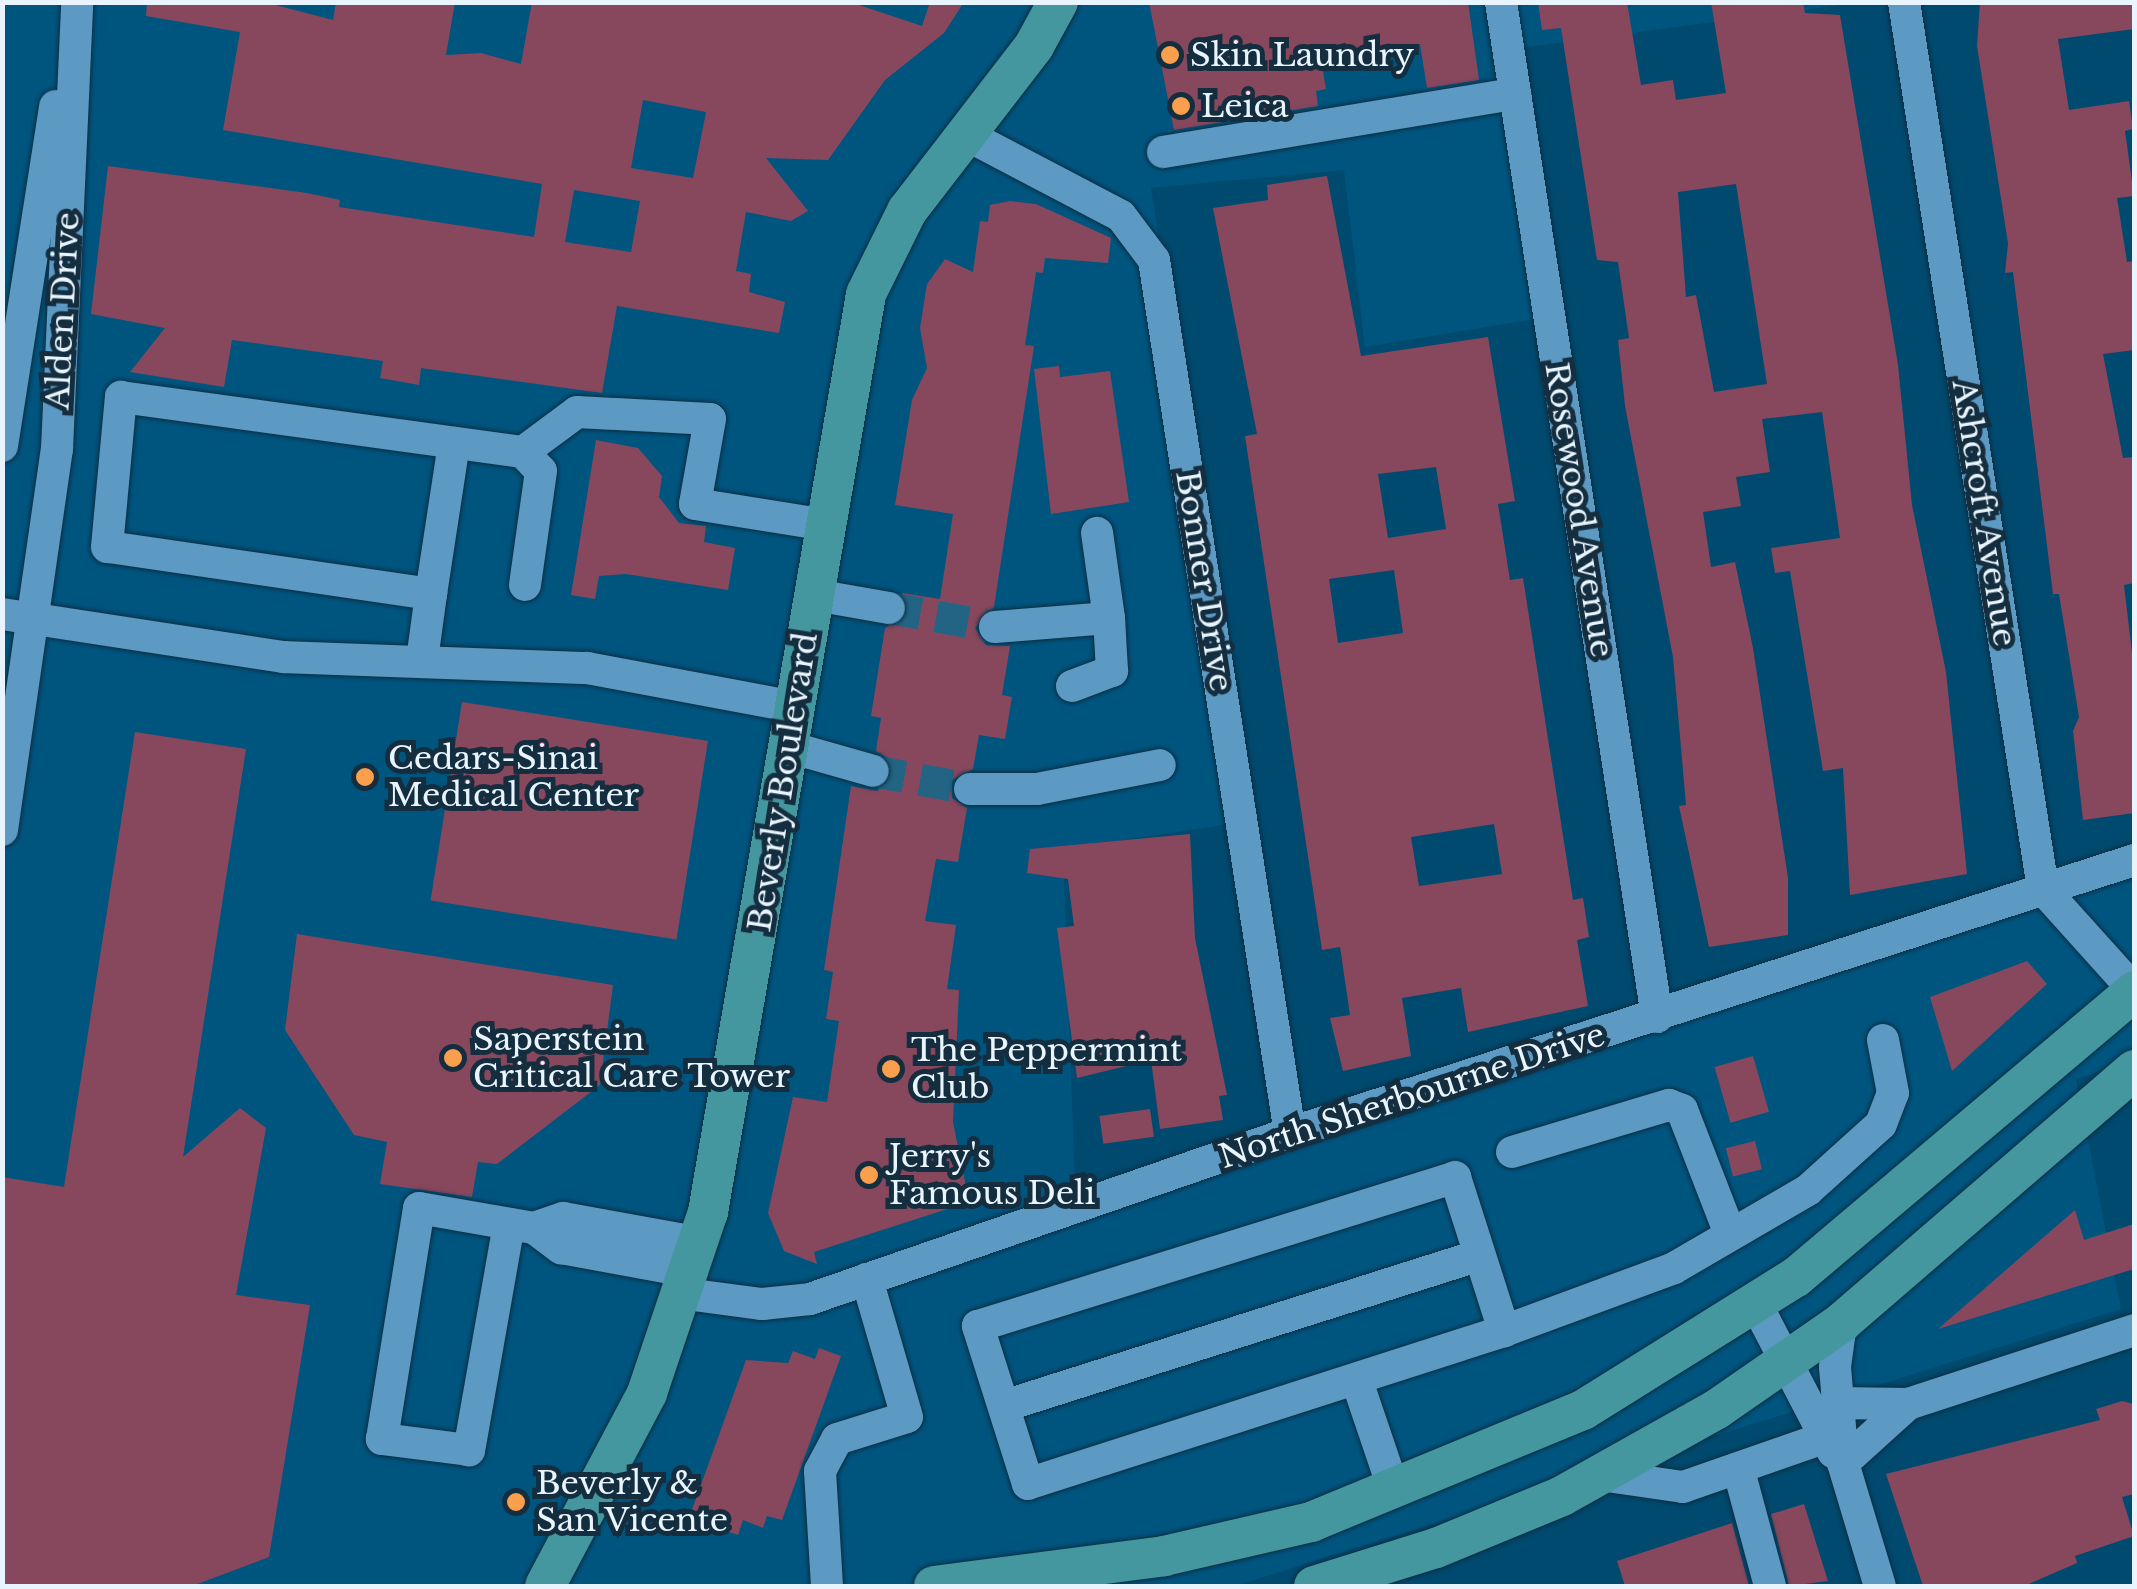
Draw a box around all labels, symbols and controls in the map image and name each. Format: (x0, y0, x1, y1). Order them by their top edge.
place label: Skin Laundry (1190, 36, 1414, 74)
marker: Skin Laundry (1159, 44, 1181, 66)
place label: Leica (1201, 87, 1288, 125)
marker: Leica (1170, 95, 1192, 117)
street label: Alden Drive (39, 211, 87, 411)
street label: Rosewood Avenue (1537, 359, 1621, 661)
street label: Ashcroft Avenue (1944, 376, 2024, 650)
street label: Bonner Drive (1168, 467, 1240, 695)
street label: Beverly Boulevard (740, 629, 826, 935)
place label: Cedars-Sinai Medical Center (388, 740, 639, 815)
marker: Cedars-Sinai Medical Center (352, 764, 378, 790)
street label: North Sherbourne Drive (1214, 1015, 1610, 1177)
place label: Saperstein Critical Care Tower (473, 1021, 791, 1096)
place label: The Peppermint Club (911, 1032, 1182, 1107)
marker: Saperstein Critical Care Tower (442, 1047, 464, 1069)
marker: The Peppermint Club (880, 1058, 902, 1080)
place label: Jerry's Famous Deli (889, 1138, 1095, 1213)
marker: Jerry's Famous Deli (858, 1164, 880, 1186)
place label: Beverly & San Vicente (536, 1465, 729, 1540)
marker: Beverly & San Vicente (505, 1491, 527, 1513)

